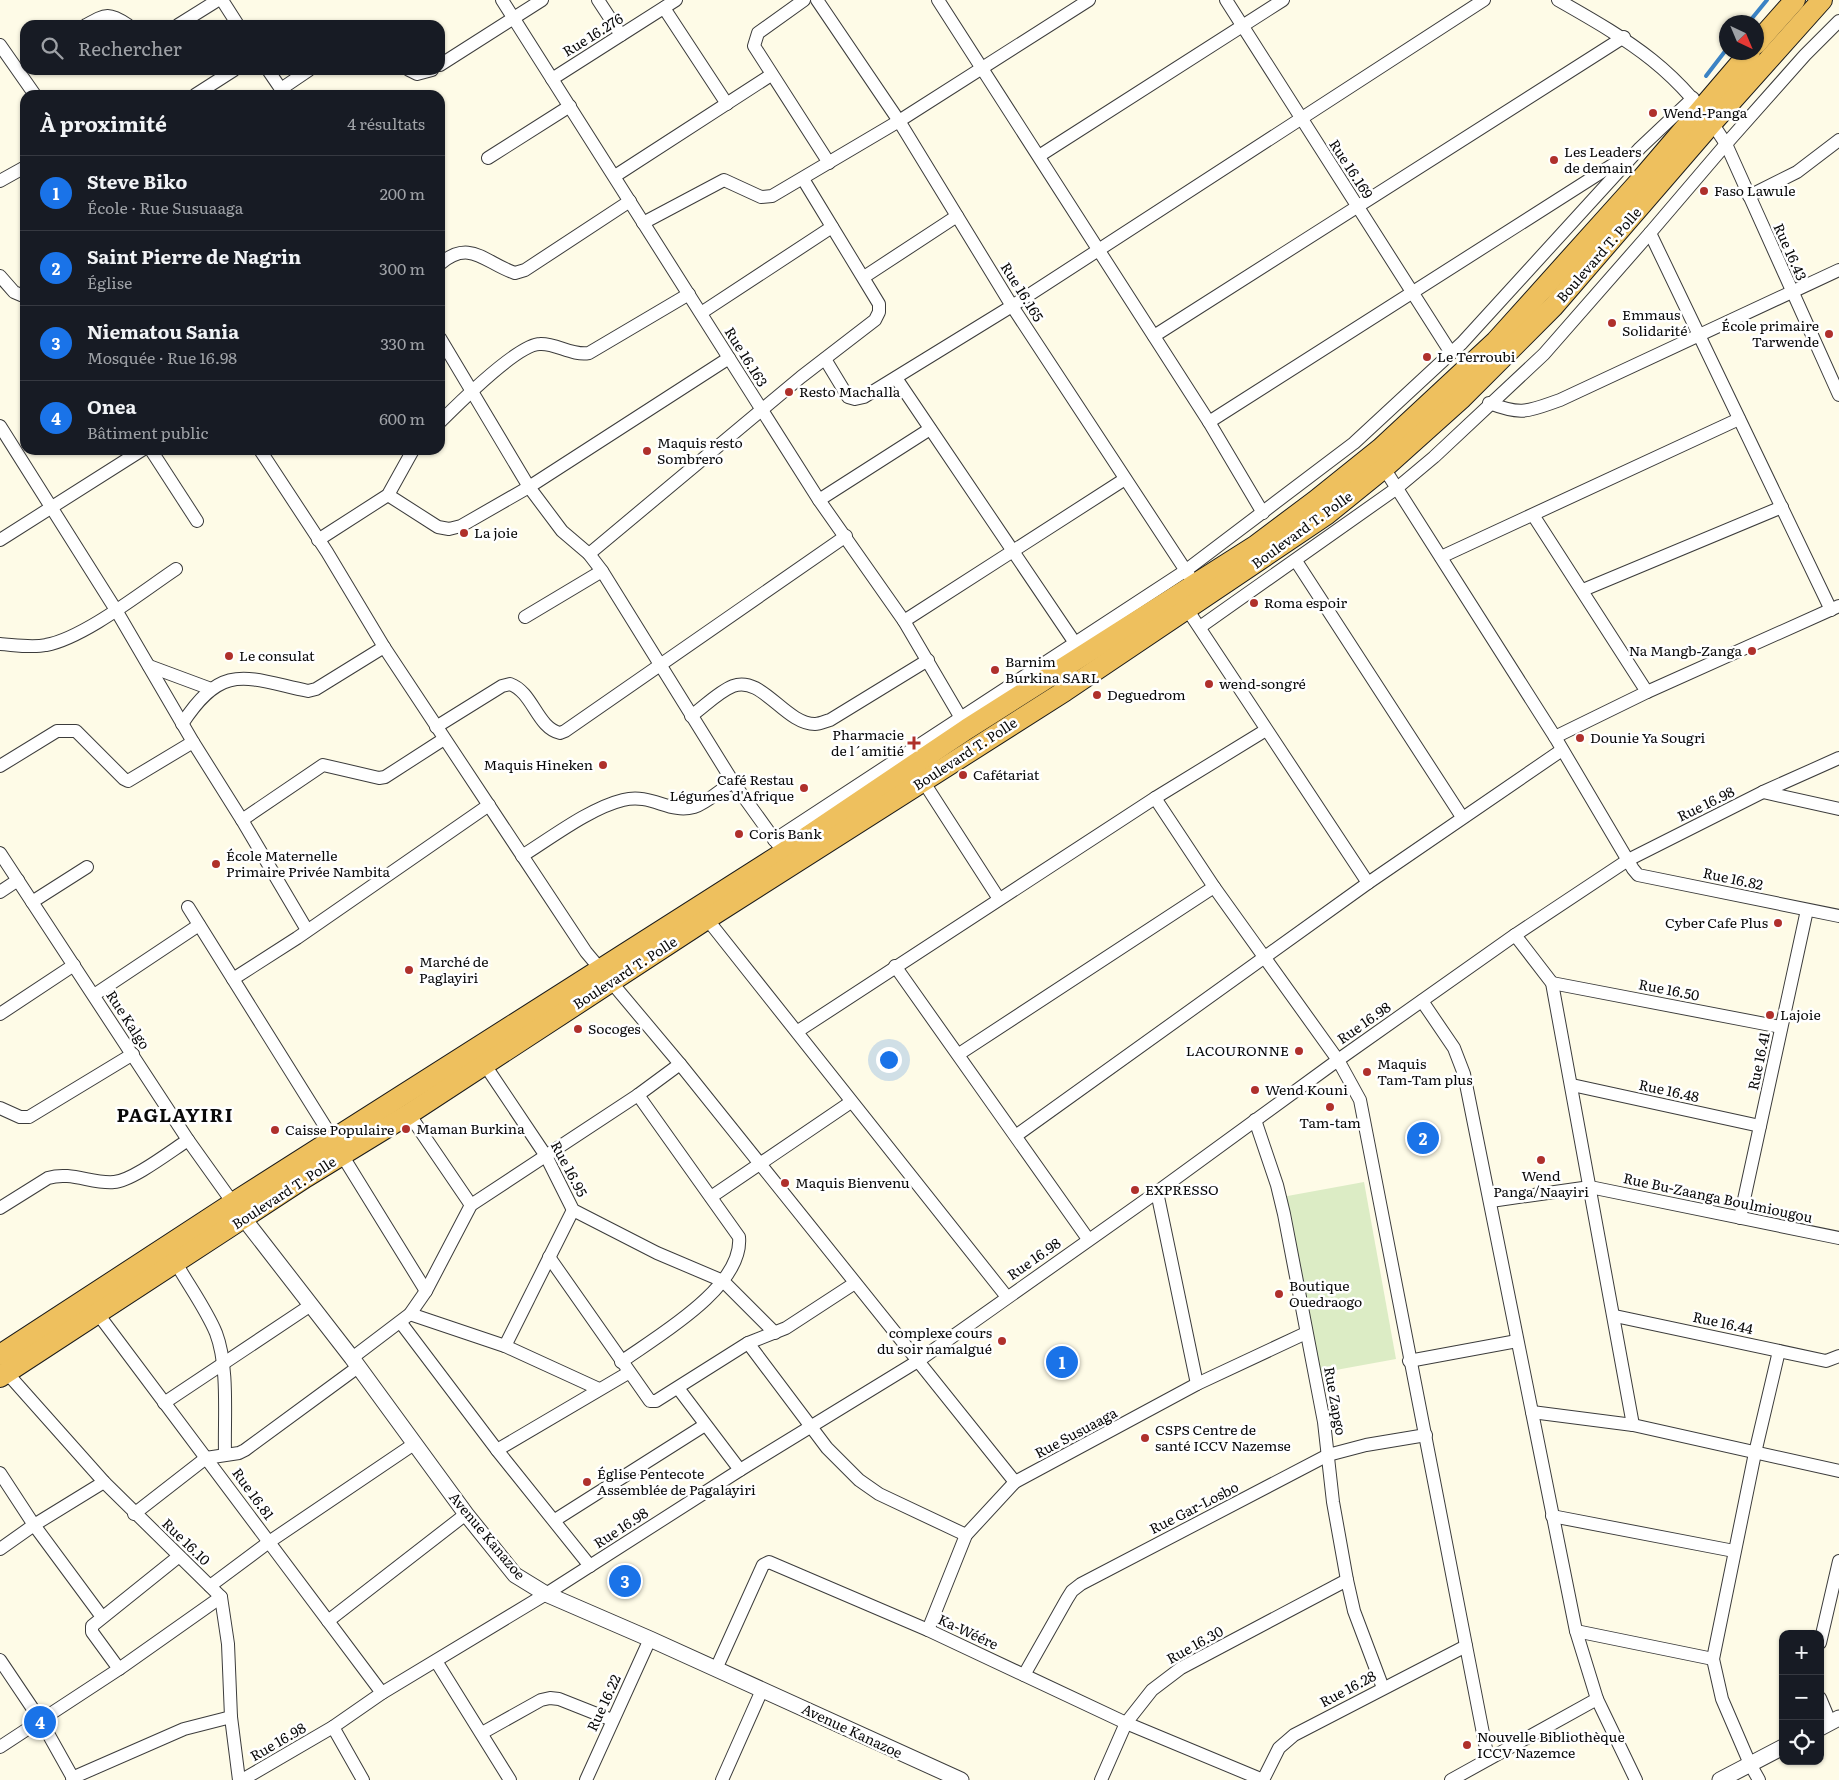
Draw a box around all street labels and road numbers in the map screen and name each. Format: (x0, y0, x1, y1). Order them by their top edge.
street label: Rue 16.276 (558, 7, 627, 61)
street label: Rue 16.169 (1325, 135, 1378, 202)
street label: Boulevard T. Polle (1551, 202, 1645, 306)
street label: Rue 16.43 (1769, 220, 1812, 284)
street label: Rue 16.165 (997, 258, 1049, 325)
street label: Rue 16.163 (721, 323, 773, 390)
street label: Boulevard T. Polle (1247, 486, 1356, 573)
street label: Boulevard T. Polle (908, 712, 1020, 794)
street label: Rue 16.98 (1674, 781, 1738, 826)
street label: Rue 16.82 (1701, 862, 1765, 894)
street label: Boulevard T. Polle (568, 931, 680, 1013)
street label: Rue 16.50 (1637, 973, 1701, 1005)
street label: Rue Kalgo (102, 986, 155, 1053)
street label: Rue 16.98 (1333, 996, 1395, 1048)
street label: Rue 16.41 (1742, 1029, 1774, 1092)
street label: Rue 16.48 (1637, 1074, 1701, 1106)
street label: Rue 16.95 (547, 1137, 593, 1200)
street label: Boulevard T. Polle (227, 1151, 339, 1233)
street label: Rue Bu-Zaanga Boulmiougou (1622, 1167, 1815, 1227)
street label: Rue 16.98 (1003, 1232, 1065, 1284)
street label: Rue 16.44 (1691, 1306, 1755, 1338)
street label: Rue Zapgo (1320, 1365, 1352, 1437)
street label: Rue Susuaaga (1031, 1402, 1121, 1462)
street label: Rue 16.81 (228, 1463, 280, 1524)
street label: Rue Gar-Losbo (1146, 1476, 1242, 1538)
street label: Avenue Kanazoe (445, 1487, 530, 1583)
street label: Rue 16.98 (589, 1502, 652, 1552)
street label: Rue 16.10 (158, 1513, 215, 1569)
street label: Ka-Wéére (935, 1608, 1002, 1654)
street label: Rue 16.30 (1163, 1620, 1226, 1668)
street label: Rue 16.28 (1316, 1665, 1379, 1711)
street label: Rue 16.22 (581, 1671, 625, 1734)
street label: Avenue Kanazoe (799, 1698, 906, 1762)
street label: Rue 16.98 (246, 1717, 309, 1765)

